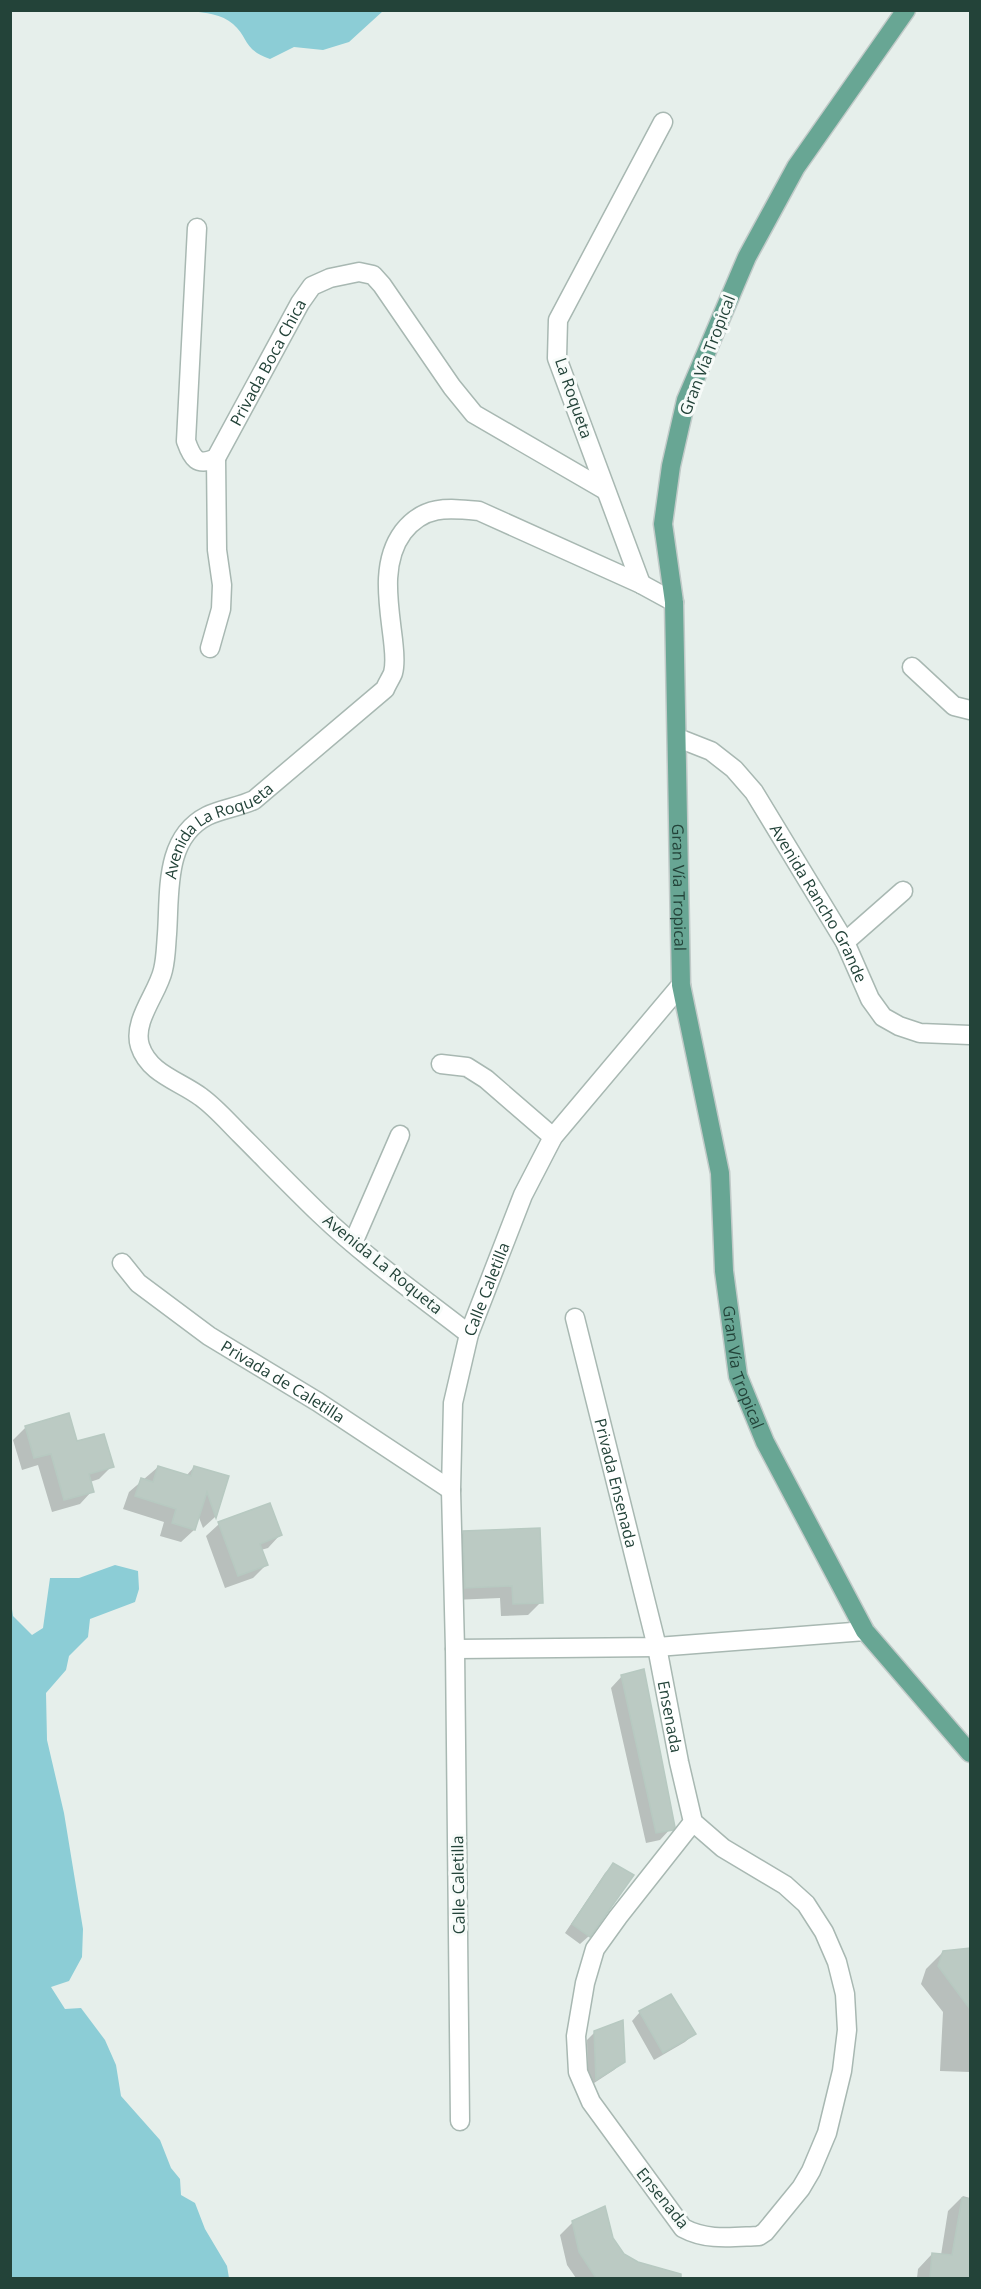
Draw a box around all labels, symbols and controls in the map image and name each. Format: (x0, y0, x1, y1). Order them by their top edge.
street label: Gran Vía Tropical (674, 292, 740, 418)
street label: Privada Boca Chica (224, 295, 311, 430)
street label: La Roqueta (550, 355, 598, 441)
street label: Avenida La Roqueta (159, 777, 278, 881)
street label: Avenida Rancho Grande (765, 820, 872, 986)
street label: Gran Vía Tropical (667, 824, 691, 951)
street label: Avenida La Roqueta (319, 1209, 447, 1319)
street label: Calle Caletilla (458, 1239, 515, 1339)
street label: Gran Vía Tropical (718, 1304, 769, 1432)
street label: Privada de Caletilla (217, 1335, 349, 1428)
street label: Privada Ensenada (589, 1416, 643, 1550)
street label: Ensenada (653, 1679, 688, 1754)
street label: Calle Caletilla (446, 1835, 470, 1935)
street label: Ensenada (632, 2163, 694, 2233)

